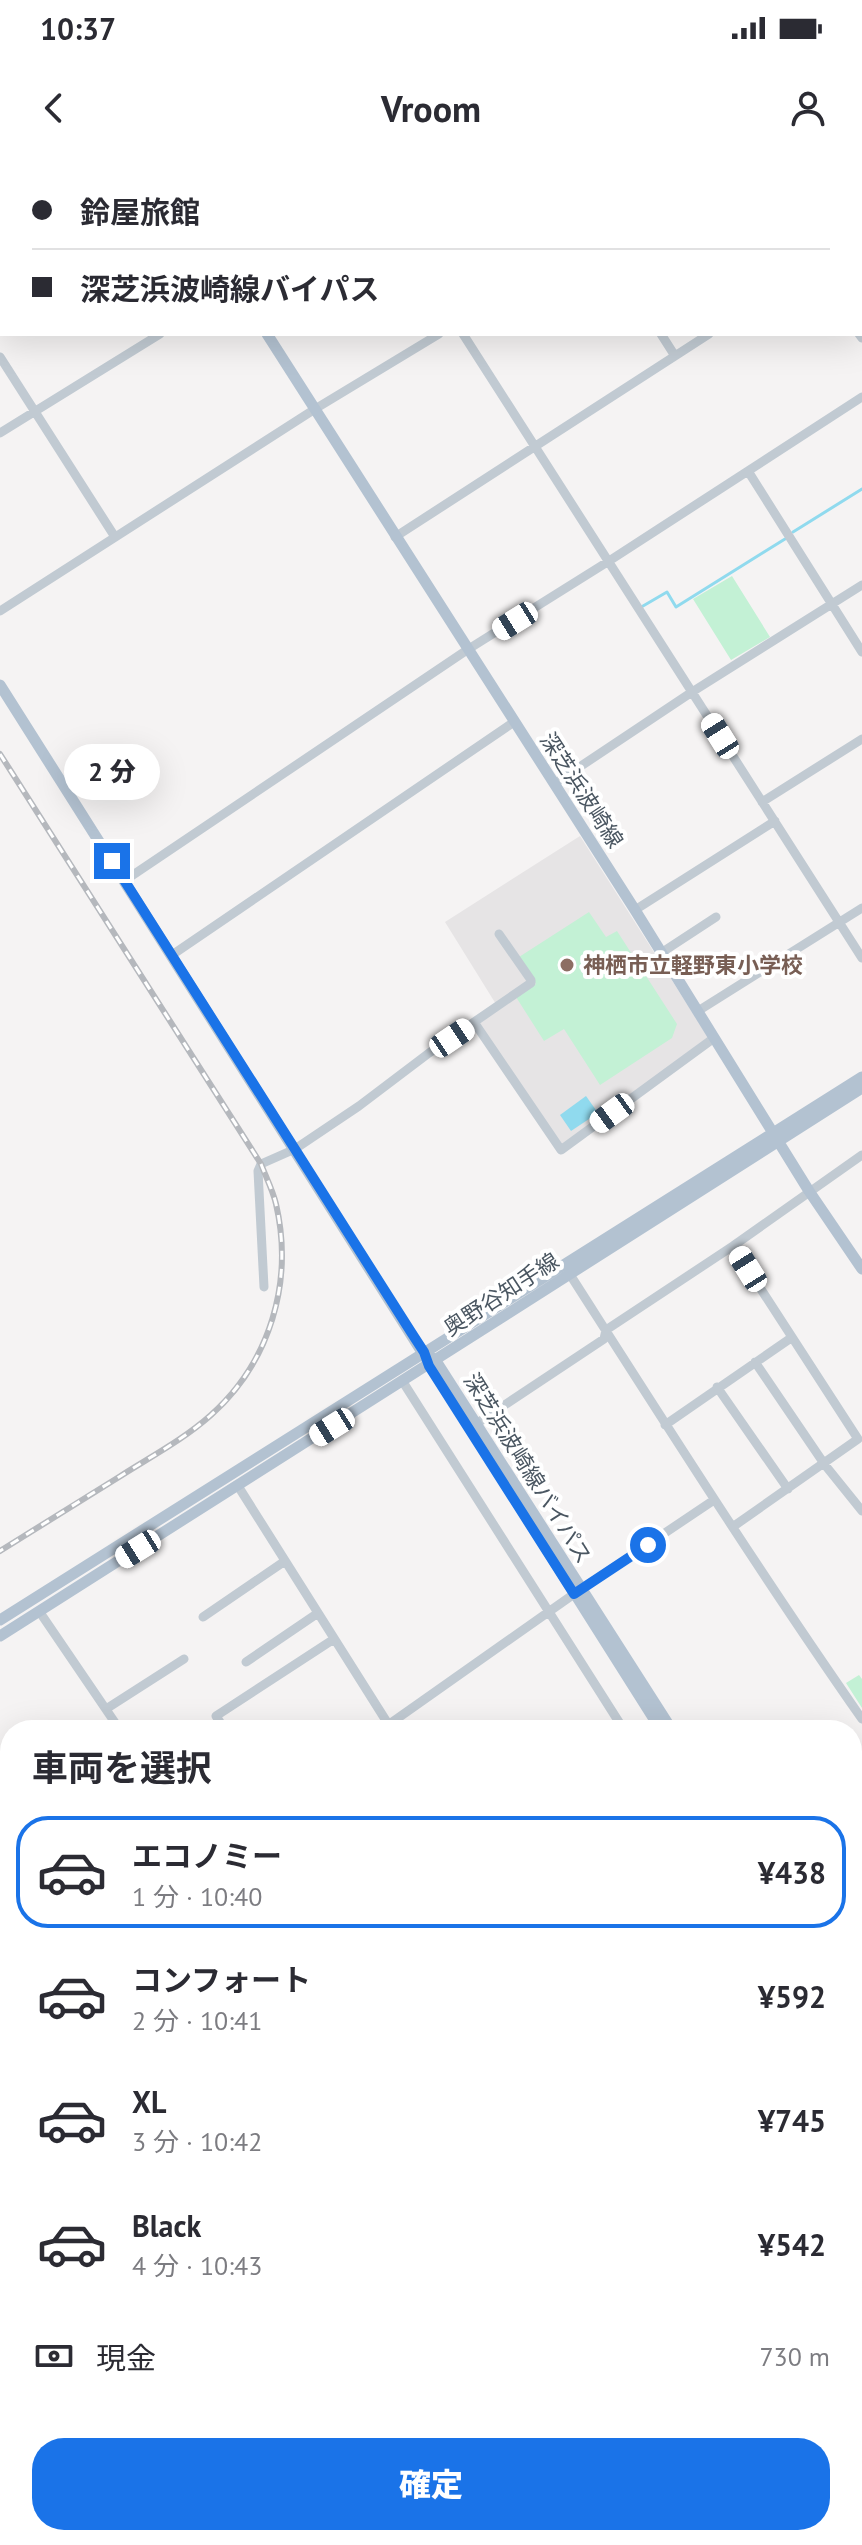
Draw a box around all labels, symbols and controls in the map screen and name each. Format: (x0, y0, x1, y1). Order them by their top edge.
text: 10:37 (40, 9, 116, 48)
text: Vroom (381, 85, 481, 132)
icon: back (32, 86, 76, 130)
icon: person (786, 86, 830, 130)
text: 鈴屋旅館 (80, 192, 200, 231)
text: 深芝浜波崎線バイパス (80, 269, 379, 308)
car (488, 598, 542, 644)
car (697, 709, 743, 763)
street label: 深芝浜波崎線 (534, 727, 630, 853)
callout: 2 分 (64, 745, 160, 801)
text: 2 分 (88, 755, 136, 788)
route end (94, 843, 130, 879)
place label: 神栖市立軽野東小学校 (583, 951, 803, 979)
marker: 神栖市立軽野東小学校 (558, 956, 576, 974)
car (425, 1015, 479, 1061)
car (586, 1089, 638, 1137)
car (725, 1242, 771, 1296)
street label: 奥野谷知手線 (438, 1246, 564, 1342)
street label: 深芝浜波崎線バイパス (458, 1367, 598, 1569)
car (305, 1404, 359, 1450)
car (111, 1526, 165, 1572)
route start (630, 1527, 666, 1563)
text: 車両を選択 (32, 1744, 212, 1791)
icon: car (36, 1836, 108, 1908)
text: エコノミー (132, 1836, 282, 1875)
text: ¥438 (758, 1853, 826, 1892)
text: 1 分 · 10:40 (132, 1880, 262, 1913)
icon: car (36, 1960, 108, 2032)
text: コンフォート (132, 1960, 311, 1999)
text: ¥592 (758, 1977, 826, 2016)
text: 2 分 · 10:41 (132, 2004, 262, 2037)
text: XL (132, 2082, 166, 2121)
icon: car (36, 2084, 108, 2156)
text: ¥745 (758, 2101, 826, 2140)
text: 3 分 · 10:42 (132, 2125, 262, 2158)
text: Black (132, 2206, 201, 2245)
icon: car (36, 2208, 108, 2280)
text: ¥542 (758, 2225, 826, 2264)
text: 4 分 · 10:43 (132, 2249, 262, 2282)
icon: cash (32, 2334, 76, 2378)
text: 現金 (96, 2338, 156, 2377)
text: 730 m (759, 2340, 830, 2373)
button: 確定 (32, 2438, 830, 2530)

